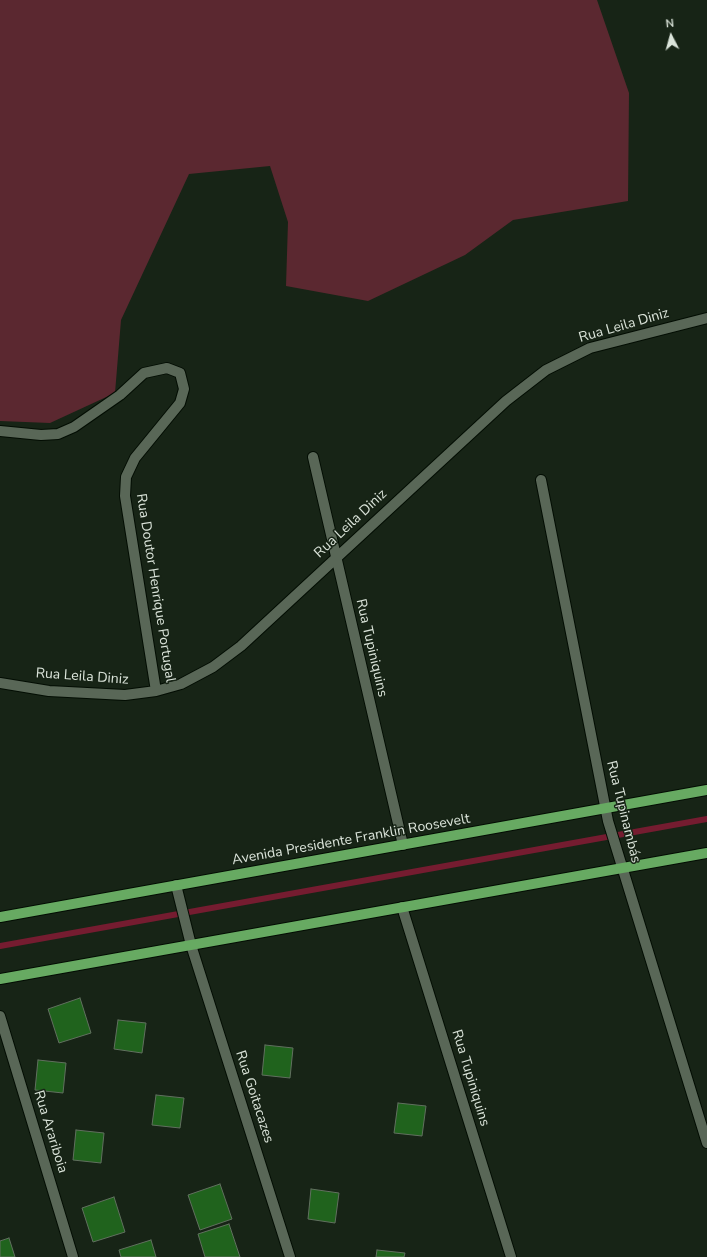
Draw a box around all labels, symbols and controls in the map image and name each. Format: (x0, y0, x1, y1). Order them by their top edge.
north arrow (651, 16, 691, 56)
text: N (665, 16, 675, 31)
street label: Rua Leila Diniz (577, 305, 671, 347)
street label: Rua Leila Diniz (311, 486, 391, 562)
street label: Rua Doutor Henrique Portugal (132, 492, 178, 684)
street label: Rua Tupiniquins (352, 597, 390, 699)
street label: Rua Leila Diniz (35, 665, 129, 689)
street label: Rua Tupinambás (602, 759, 644, 865)
street label: Avenida Presidente Franklin Roosevelt (231, 811, 471, 869)
street label: Rua Tupiniquins (447, 1028, 493, 1128)
street label: Rua Goitacazes (231, 1049, 277, 1145)
street label: Rua Arariboia (29, 1089, 71, 1175)

